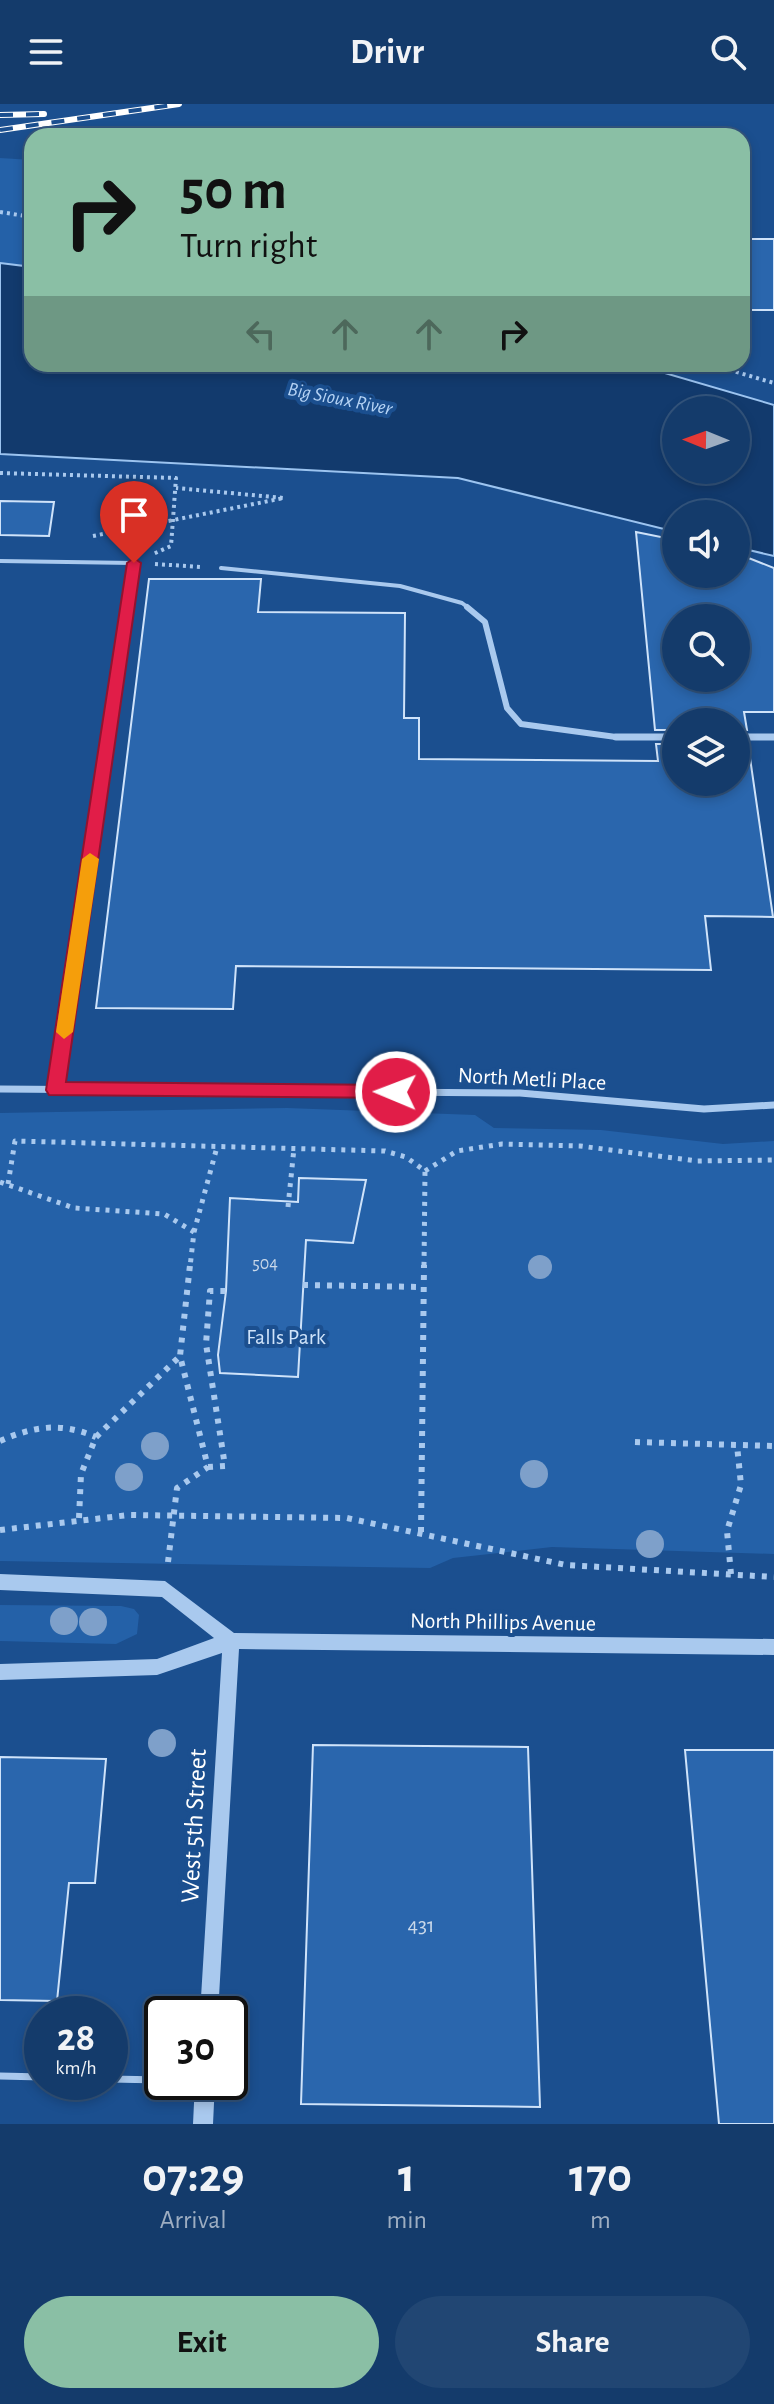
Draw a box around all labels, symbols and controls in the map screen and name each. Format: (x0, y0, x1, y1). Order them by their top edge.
icon: menu (24, 30, 68, 74)
icon: search (706, 30, 750, 74)
text: Drivr (350, 34, 424, 70)
icon: right (48, 160, 152, 264)
text: 50 m (180, 163, 287, 219)
text: Turn right (180, 228, 317, 264)
icon: left (239, 312, 283, 356)
icon: ahead (323, 312, 367, 356)
icon: ahead (407, 312, 451, 356)
icon: right (491, 312, 535, 356)
water label: Big Sioux River (286, 379, 394, 419)
north arrow (662, 396, 750, 484)
map controls (662, 396, 750, 796)
pin (100, 481, 168, 563)
icon: arrive (112, 493, 156, 537)
button: sound (662, 500, 750, 588)
button: search (662, 604, 750, 692)
button: layers (662, 708, 750, 796)
position arrow (354, 1050, 438, 1134)
street label: North Metli Place (457, 1064, 607, 1094)
house number: 504 (252, 1255, 278, 1273)
park label: Falls Park (246, 1326, 326, 1348)
street label: North Phillips Avenue (410, 1609, 596, 1635)
street label: West 5th Street (177, 1748, 211, 1904)
house number: 431 (407, 1914, 435, 1936)
speed limit sign: 30 (144, 1996, 248, 2100)
text: 28 (57, 2018, 95, 2058)
text: km/h (55, 2058, 97, 2078)
text: 07:29 (142, 2153, 245, 2201)
text: 1 (398, 2153, 415, 2201)
text: 170 (569, 2153, 632, 2201)
text: Arrival (160, 2207, 227, 2233)
text: min (386, 2207, 427, 2233)
text: m (590, 2207, 611, 2233)
button: Exit (24, 2296, 379, 2388)
button: Share (395, 2296, 750, 2388)

